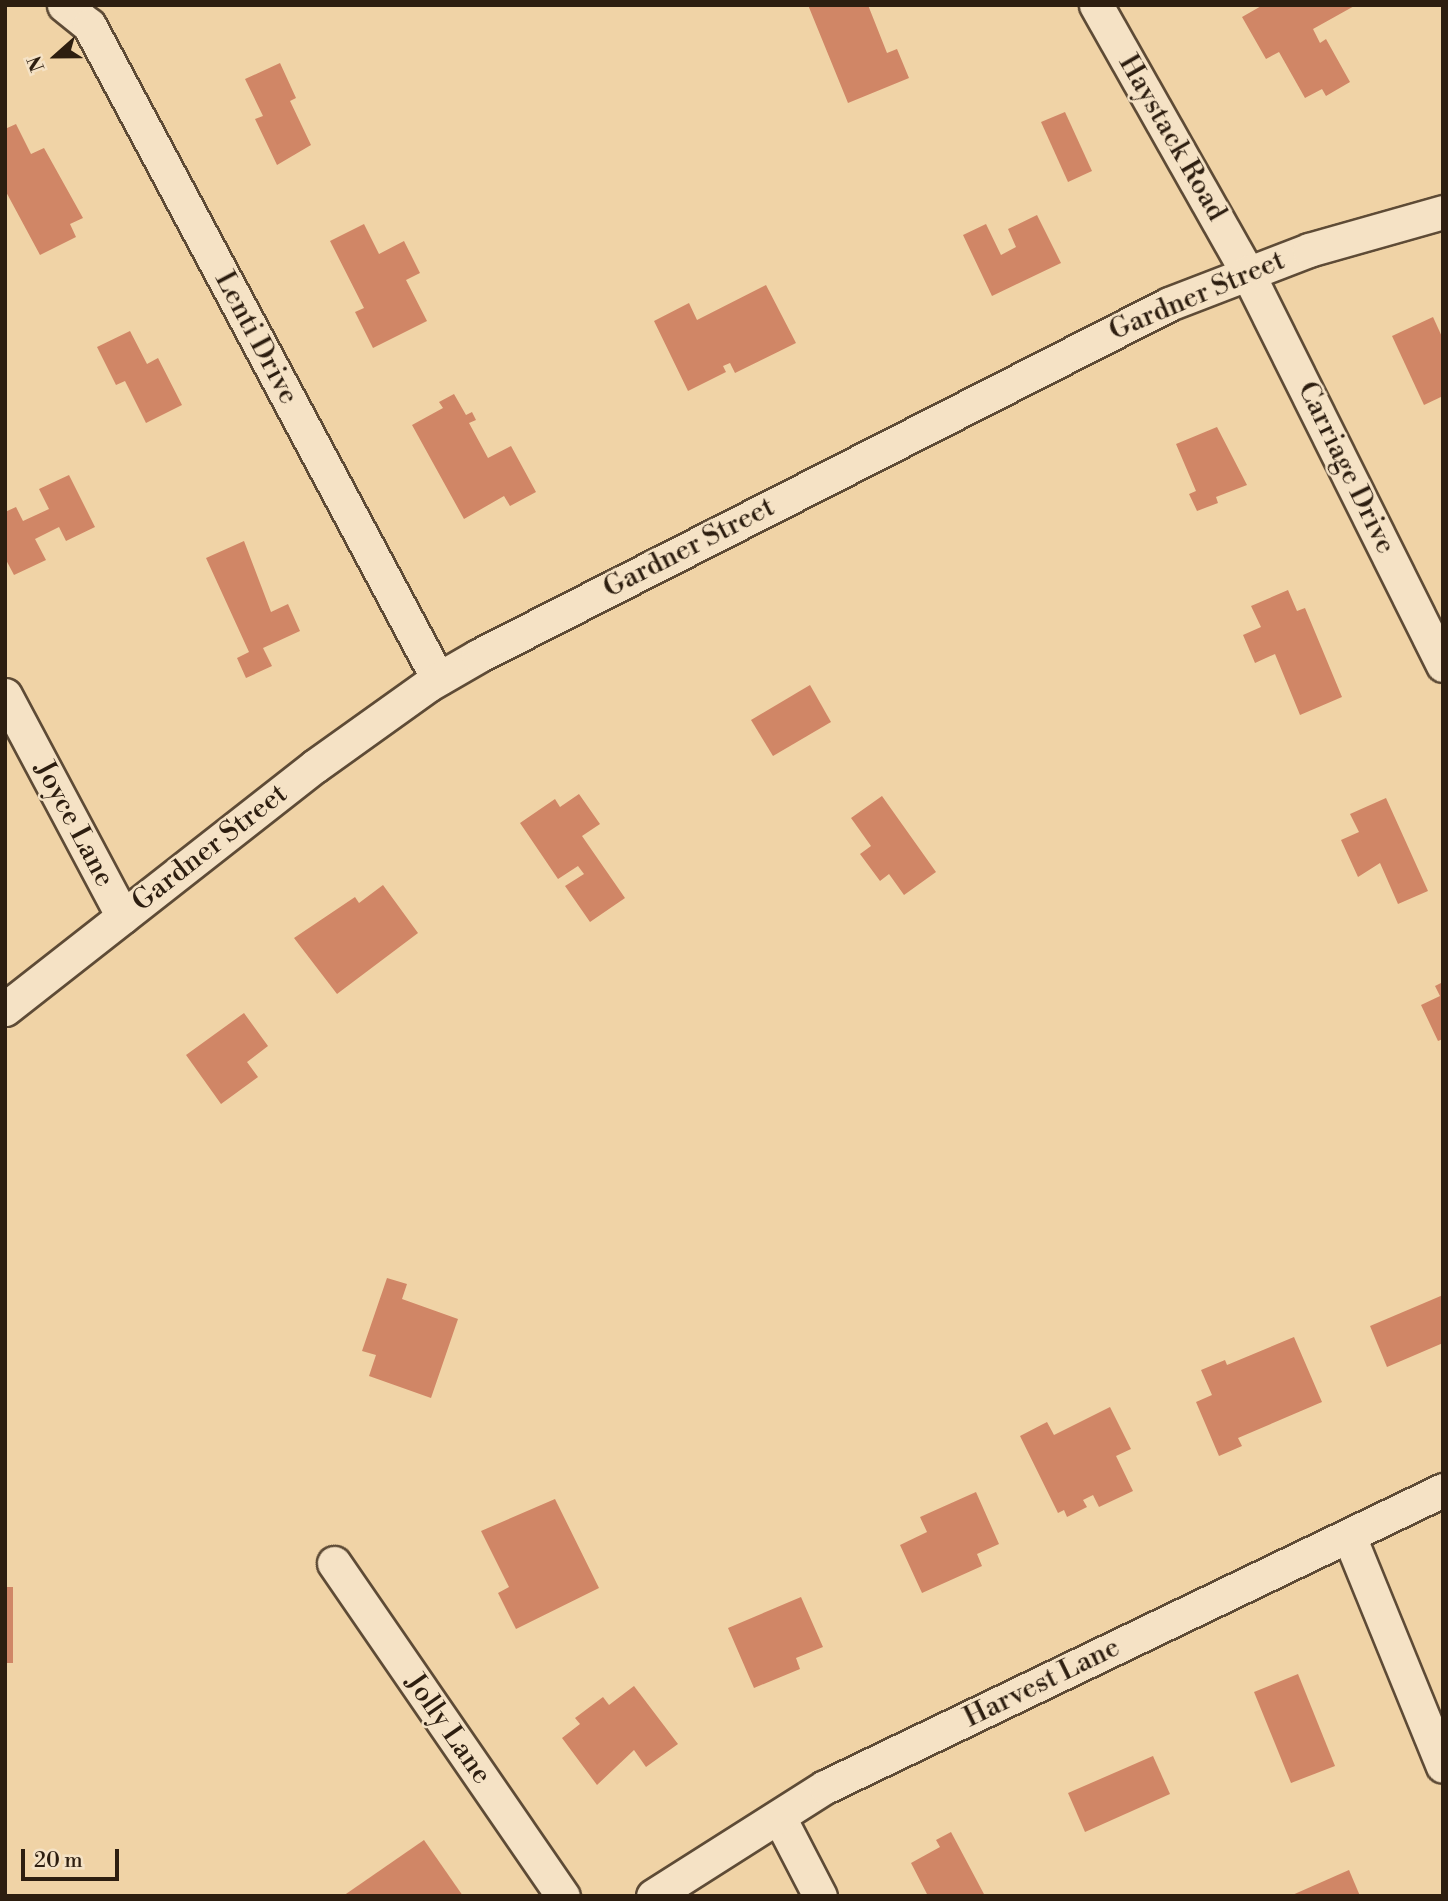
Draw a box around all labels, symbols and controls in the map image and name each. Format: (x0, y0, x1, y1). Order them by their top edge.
north arrow (21, 21, 91, 91)
street label: Haystack Road (1111, 49, 1233, 227)
text: N (22, 52, 50, 75)
street label: Gardner Street (1104, 244, 1290, 348)
street label: Lenti Drive (207, 266, 305, 410)
street label: Carriage Drive (1290, 376, 1402, 560)
street label: Gardner Street (598, 491, 780, 605)
street label: Joyce Lane (27, 755, 121, 893)
street label: Gardner Street (126, 777, 294, 919)
street label: Harvest Lane (959, 1631, 1125, 1735)
street label: Jolly Lane (398, 1667, 498, 1791)
scale bar (24, 1834, 122, 1878)
text: 20 m (34, 1848, 83, 1874)

